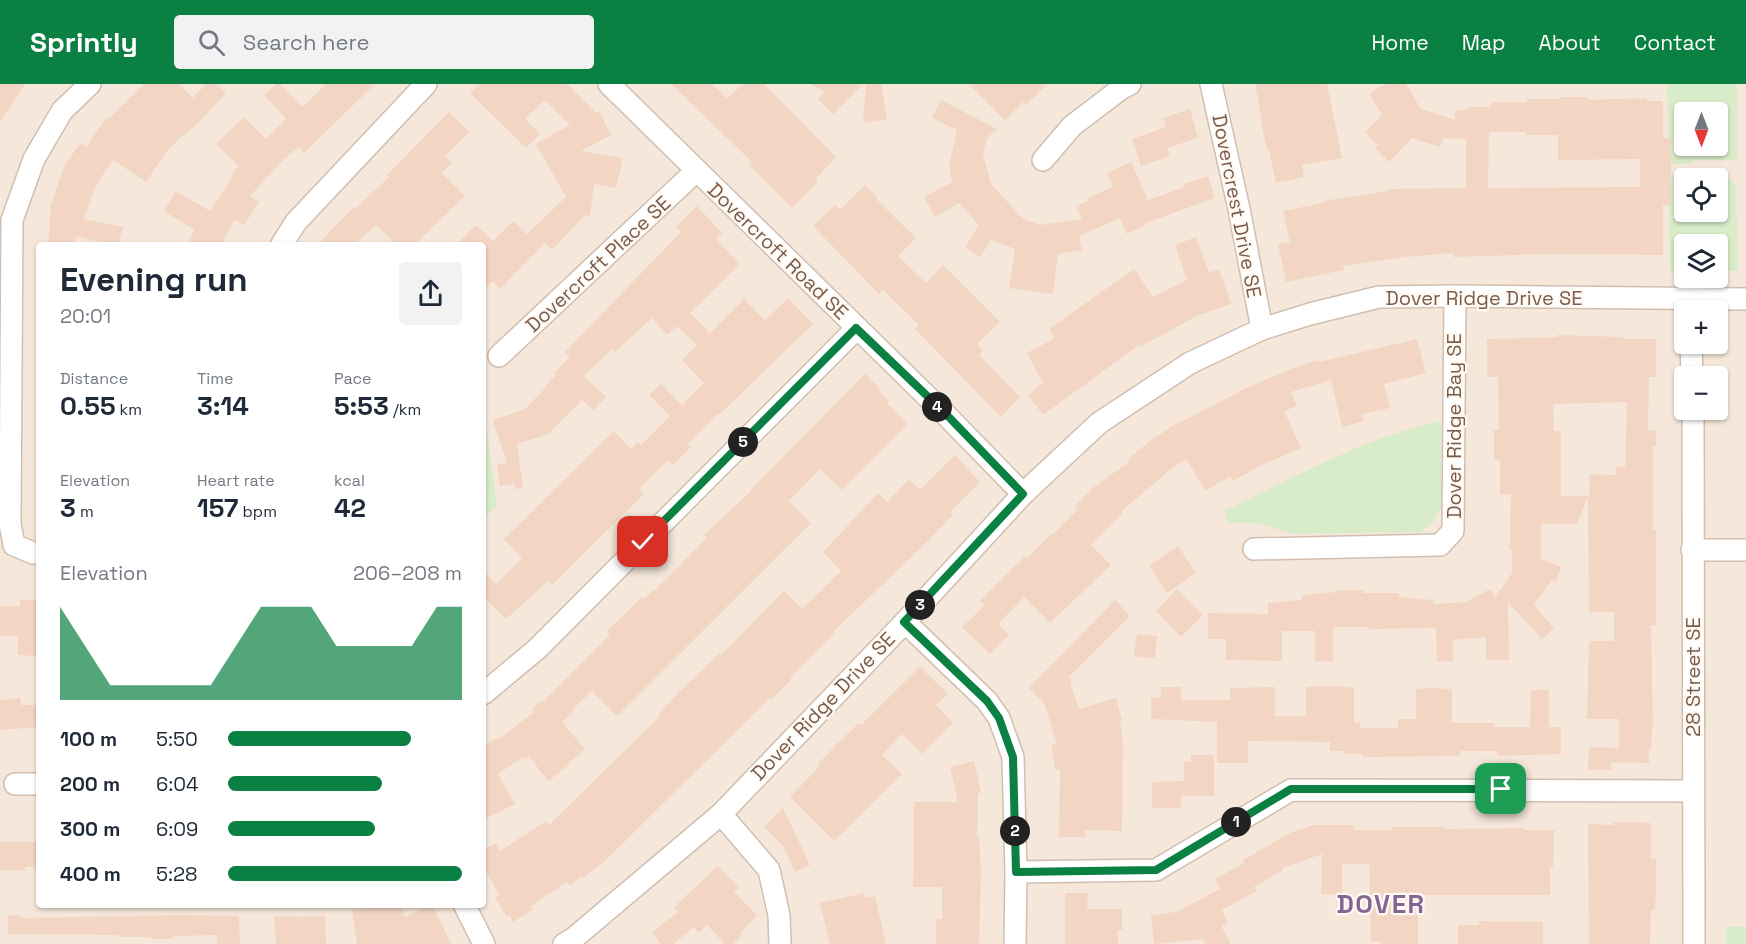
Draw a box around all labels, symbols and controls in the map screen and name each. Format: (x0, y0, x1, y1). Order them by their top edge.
search box (174, 15, 594, 69)
text: Sprintly (30, 24, 138, 60)
icon: search (195, 26, 228, 59)
text: Search here (243, 28, 370, 56)
text: Home (1371, 29, 1429, 56)
text: Map (1462, 29, 1506, 56)
text: About (1539, 29, 1601, 56)
text: Contact (1634, 29, 1716, 56)
north arrow (1674, 102, 1728, 156)
map controls (1674, 102, 1728, 420)
street label: Dovercrest Drive SE (1206, 112, 1268, 300)
button: locate (1674, 168, 1728, 222)
street label: Dovercroft Road SE (702, 177, 854, 325)
street label: Dovercroft Place SE (520, 190, 676, 338)
button: layers (1674, 234, 1728, 288)
text: Evening run (60, 259, 248, 301)
button: share (399, 262, 462, 325)
street label: Dover Ridge Drive SE (1386, 285, 1582, 311)
button: + (1674, 300, 1728, 354)
text: 20:01 (60, 303, 111, 329)
street label: Dover Ridge Bay SE (1441, 333, 1467, 519)
button: − (1674, 366, 1728, 420)
text: Distance (60, 368, 128, 389)
text: Time (197, 368, 233, 389)
text: Pace (334, 368, 371, 389)
text: 0.55 (60, 389, 115, 423)
text: 3:14 (197, 389, 249, 423)
text: 5:53 (334, 389, 389, 423)
pin: 4 (922, 392, 952, 422)
text: 4 (932, 396, 942, 417)
text: km (115, 399, 142, 420)
text: /km (389, 399, 421, 420)
pin: 5 (728, 427, 758, 457)
text: 5 (738, 431, 748, 452)
text: Elevation (60, 470, 130, 491)
text: Heart rate (197, 470, 275, 491)
text: kcal (334, 470, 365, 491)
text: 3 (60, 491, 76, 525)
text: 157 (197, 491, 238, 525)
text: 42 (334, 491, 366, 525)
text: m (76, 501, 94, 522)
text: bpm (238, 501, 277, 522)
pin (617, 516, 668, 567)
icon: check (626, 525, 659, 558)
text: Elevation (60, 560, 148, 586)
text: 206–208 m (353, 560, 462, 586)
pin: 3 (905, 590, 935, 620)
text: 3 (915, 594, 925, 615)
street label: 28 Street SE (1680, 617, 1706, 737)
street label: Dover Ridge Drive SE (745, 626, 901, 786)
text: 100 m (60, 726, 117, 752)
text: 5:50 (156, 726, 198, 752)
pin (1475, 763, 1526, 814)
text: 200 m (60, 771, 120, 797)
text: 6:04 (156, 771, 199, 797)
icon: arrive (1484, 772, 1517, 805)
pin: 1 (1221, 807, 1251, 837)
text: 1 (1232, 811, 1240, 832)
text: 300 m (60, 816, 120, 842)
text: 6:09 (156, 816, 198, 842)
pin: 2 (1000, 816, 1030, 846)
text: 2 (1010, 820, 1020, 841)
text: 400 m (60, 861, 121, 887)
text: 5:28 (156, 861, 198, 887)
district label: DOVER (1337, 887, 1425, 921)

